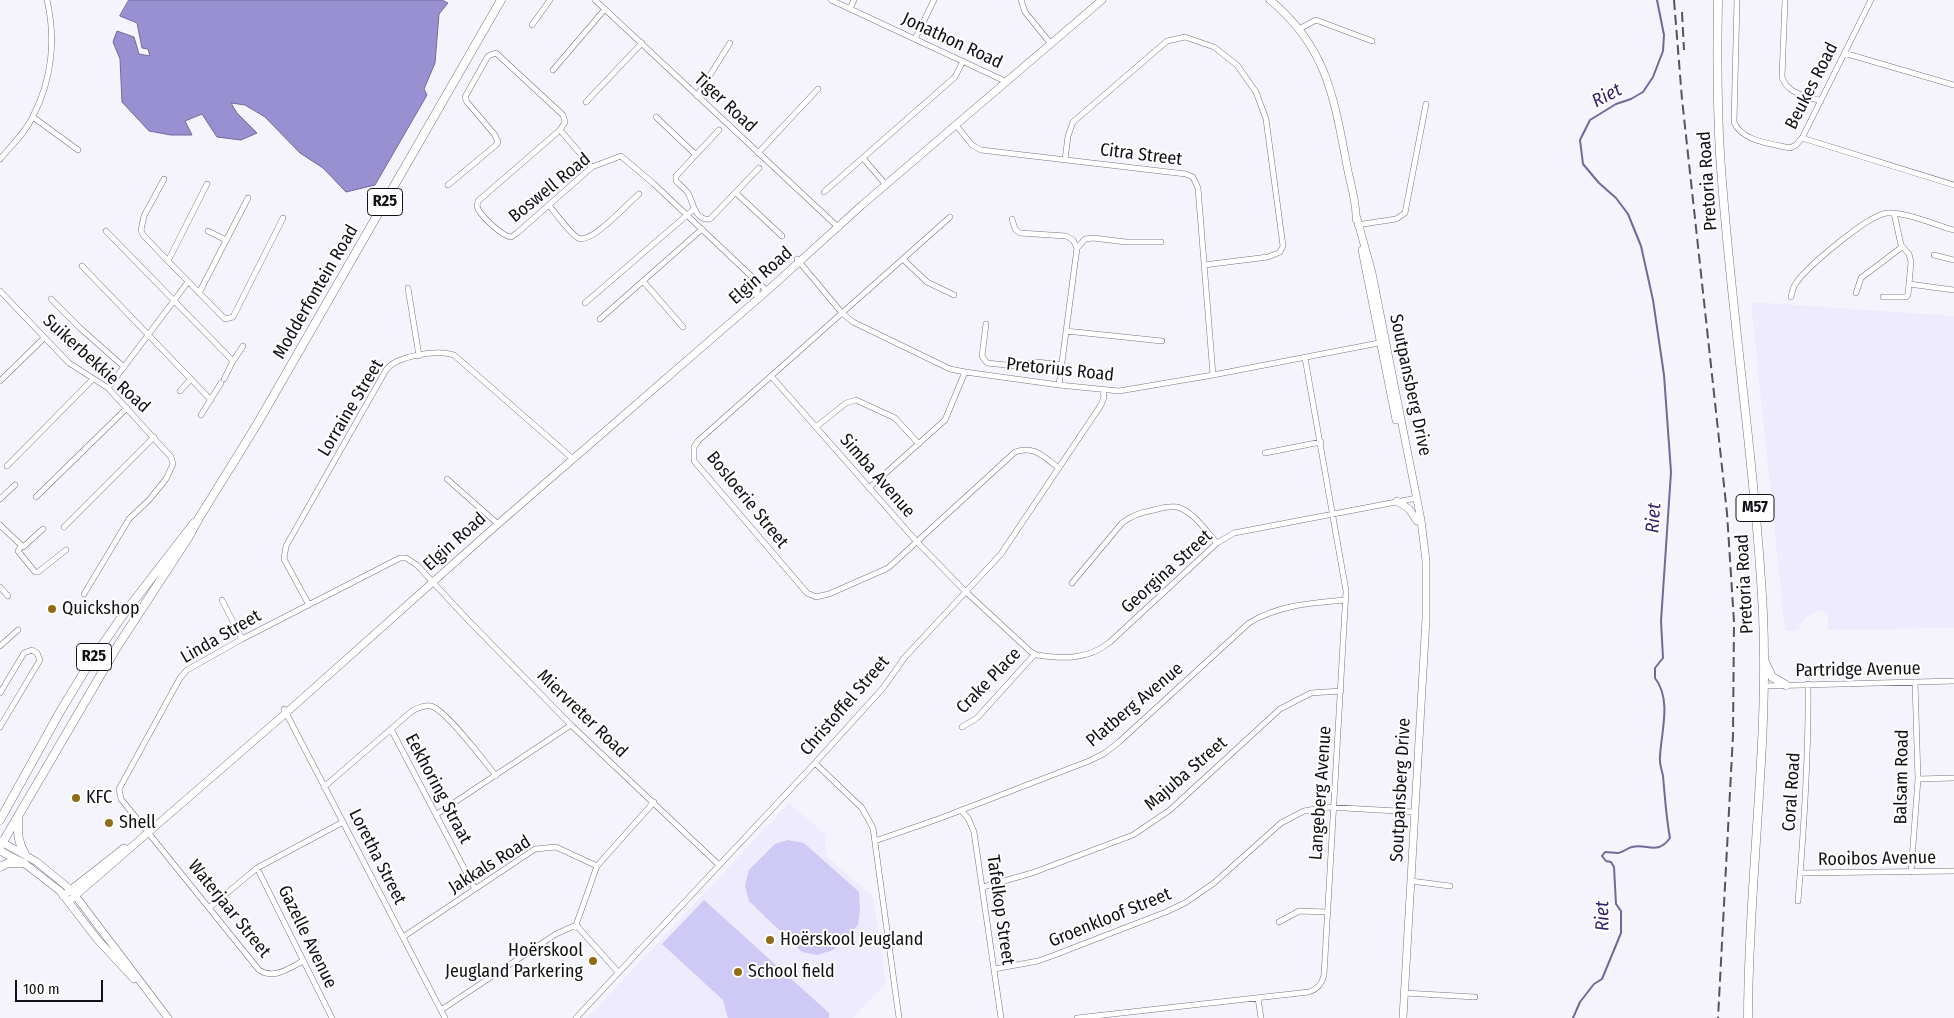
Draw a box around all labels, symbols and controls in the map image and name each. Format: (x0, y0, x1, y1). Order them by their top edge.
street label: Jonathon Road (898, 8, 1006, 74)
street label: Beukes Road (1781, 39, 1843, 133)
street label: Tiger Road (689, 69, 761, 137)
water label: Riet (1588, 79, 1626, 113)
street label: Pretoria Road (1694, 130, 1722, 232)
street label: Citra Street (1099, 139, 1183, 171)
street label: Boswell Road (505, 149, 595, 227)
road number: R25 (368, 188, 402, 216)
street label: Modderfontein Road (269, 221, 363, 363)
street label: Elgin Road (725, 243, 797, 309)
street label: Suikerbekkie Road (38, 310, 154, 418)
street label: Soutpansberg Drive (1384, 312, 1436, 458)
street label: Pretorius Road (1005, 354, 1115, 386)
street label: Lorraine Street (314, 356, 388, 460)
street label: Simba Avenue (835, 430, 919, 522)
street label: Bosloerie Street (701, 447, 793, 553)
road number: M57 (1736, 494, 1774, 522)
water label: Riet (1642, 502, 1666, 534)
street label: Elgin Road (419, 508, 491, 576)
street label: Georgina Street (1117, 526, 1217, 618)
street label: Pretoria Road (1732, 534, 1758, 634)
place label: Quickshop (62, 598, 139, 620)
marker: Quickshop (46, 603, 58, 615)
street label: Linda Street (177, 605, 265, 669)
street label: Crake Place (952, 643, 1026, 719)
road number: R25 (76, 644, 112, 670)
street label: Christoffel Street (796, 652, 894, 760)
street label: Platberg Avenue (1082, 658, 1188, 752)
street label: Partridge Avenue (1795, 658, 1921, 682)
street label: Miervreter Road (532, 665, 632, 763)
street label: Soutpansberg Drive (1386, 717, 1416, 863)
street label: Langeberg Avenue (1306, 725, 1336, 861)
street label: Balsam Road (1890, 729, 1914, 825)
street label: Eekhoring Straat (400, 730, 476, 848)
street label: Majuba Street (1140, 732, 1232, 816)
street label: Coral Road (1778, 752, 1806, 832)
place label: KFC (86, 787, 112, 809)
marker: KFC (70, 792, 82, 804)
street label: Loretha Street (344, 806, 410, 908)
place label: Shell (119, 812, 156, 834)
marker: Shell (103, 817, 115, 829)
street label: Jakkals Road (445, 831, 535, 899)
street label: Rooibos Avenue (1818, 847, 1936, 871)
street label: Tafelkop Street (982, 854, 1018, 966)
street label: Waterjaar Street (183, 856, 275, 962)
street label: Gazelle Avenue (273, 882, 341, 992)
street label: Groenkloof Street (1046, 884, 1174, 952)
water label: Riet (1591, 901, 1615, 931)
place label: Hoërskool Jeugland (780, 929, 923, 951)
marker: Hoërskool Jeugland (764, 934, 776, 946)
place label: Hoërskool Jeugland Parkering (445, 940, 583, 982)
marker: Hoërskool Jeugland Parkering (587, 955, 599, 967)
place label: School field (748, 961, 835, 983)
marker: School field (732, 966, 744, 978)
scale bar (18, 970, 105, 1002)
text: 100 m (23, 980, 60, 998)

